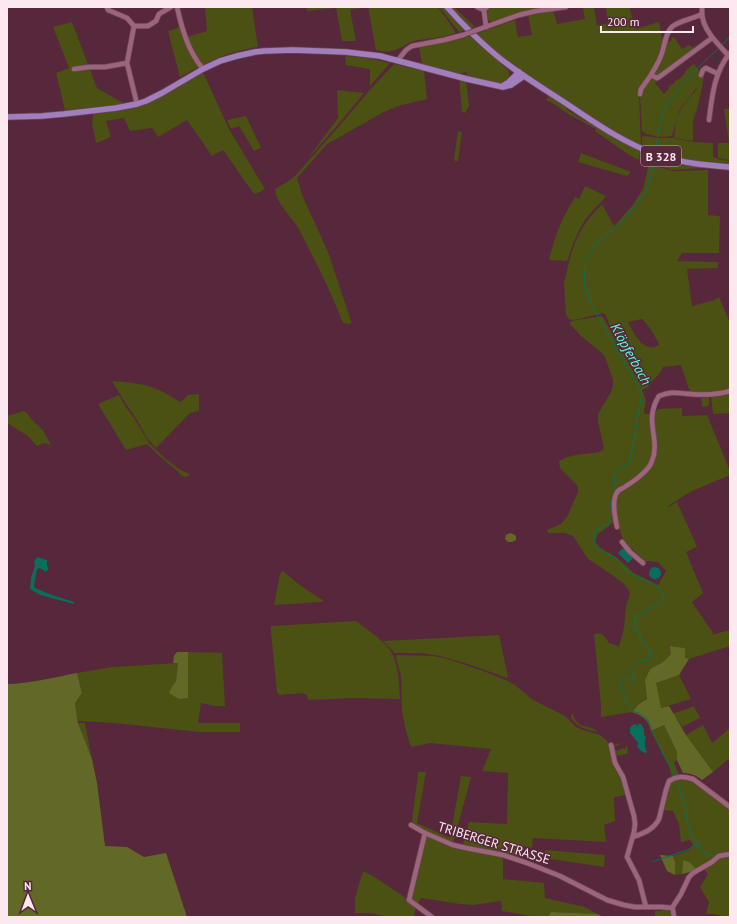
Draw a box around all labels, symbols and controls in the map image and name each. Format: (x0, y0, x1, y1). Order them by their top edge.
scale bar (601, 8, 693, 34)
text: 200 m (607, 14, 640, 29)
road number: B 328 (641, 146, 681, 166)
water label: Klöpferbach (607, 320, 655, 388)
street label: TRIBERGER STRASSE (436, 818, 552, 868)
north arrow (8, 876, 48, 916)
text: N (24, 879, 32, 893)

